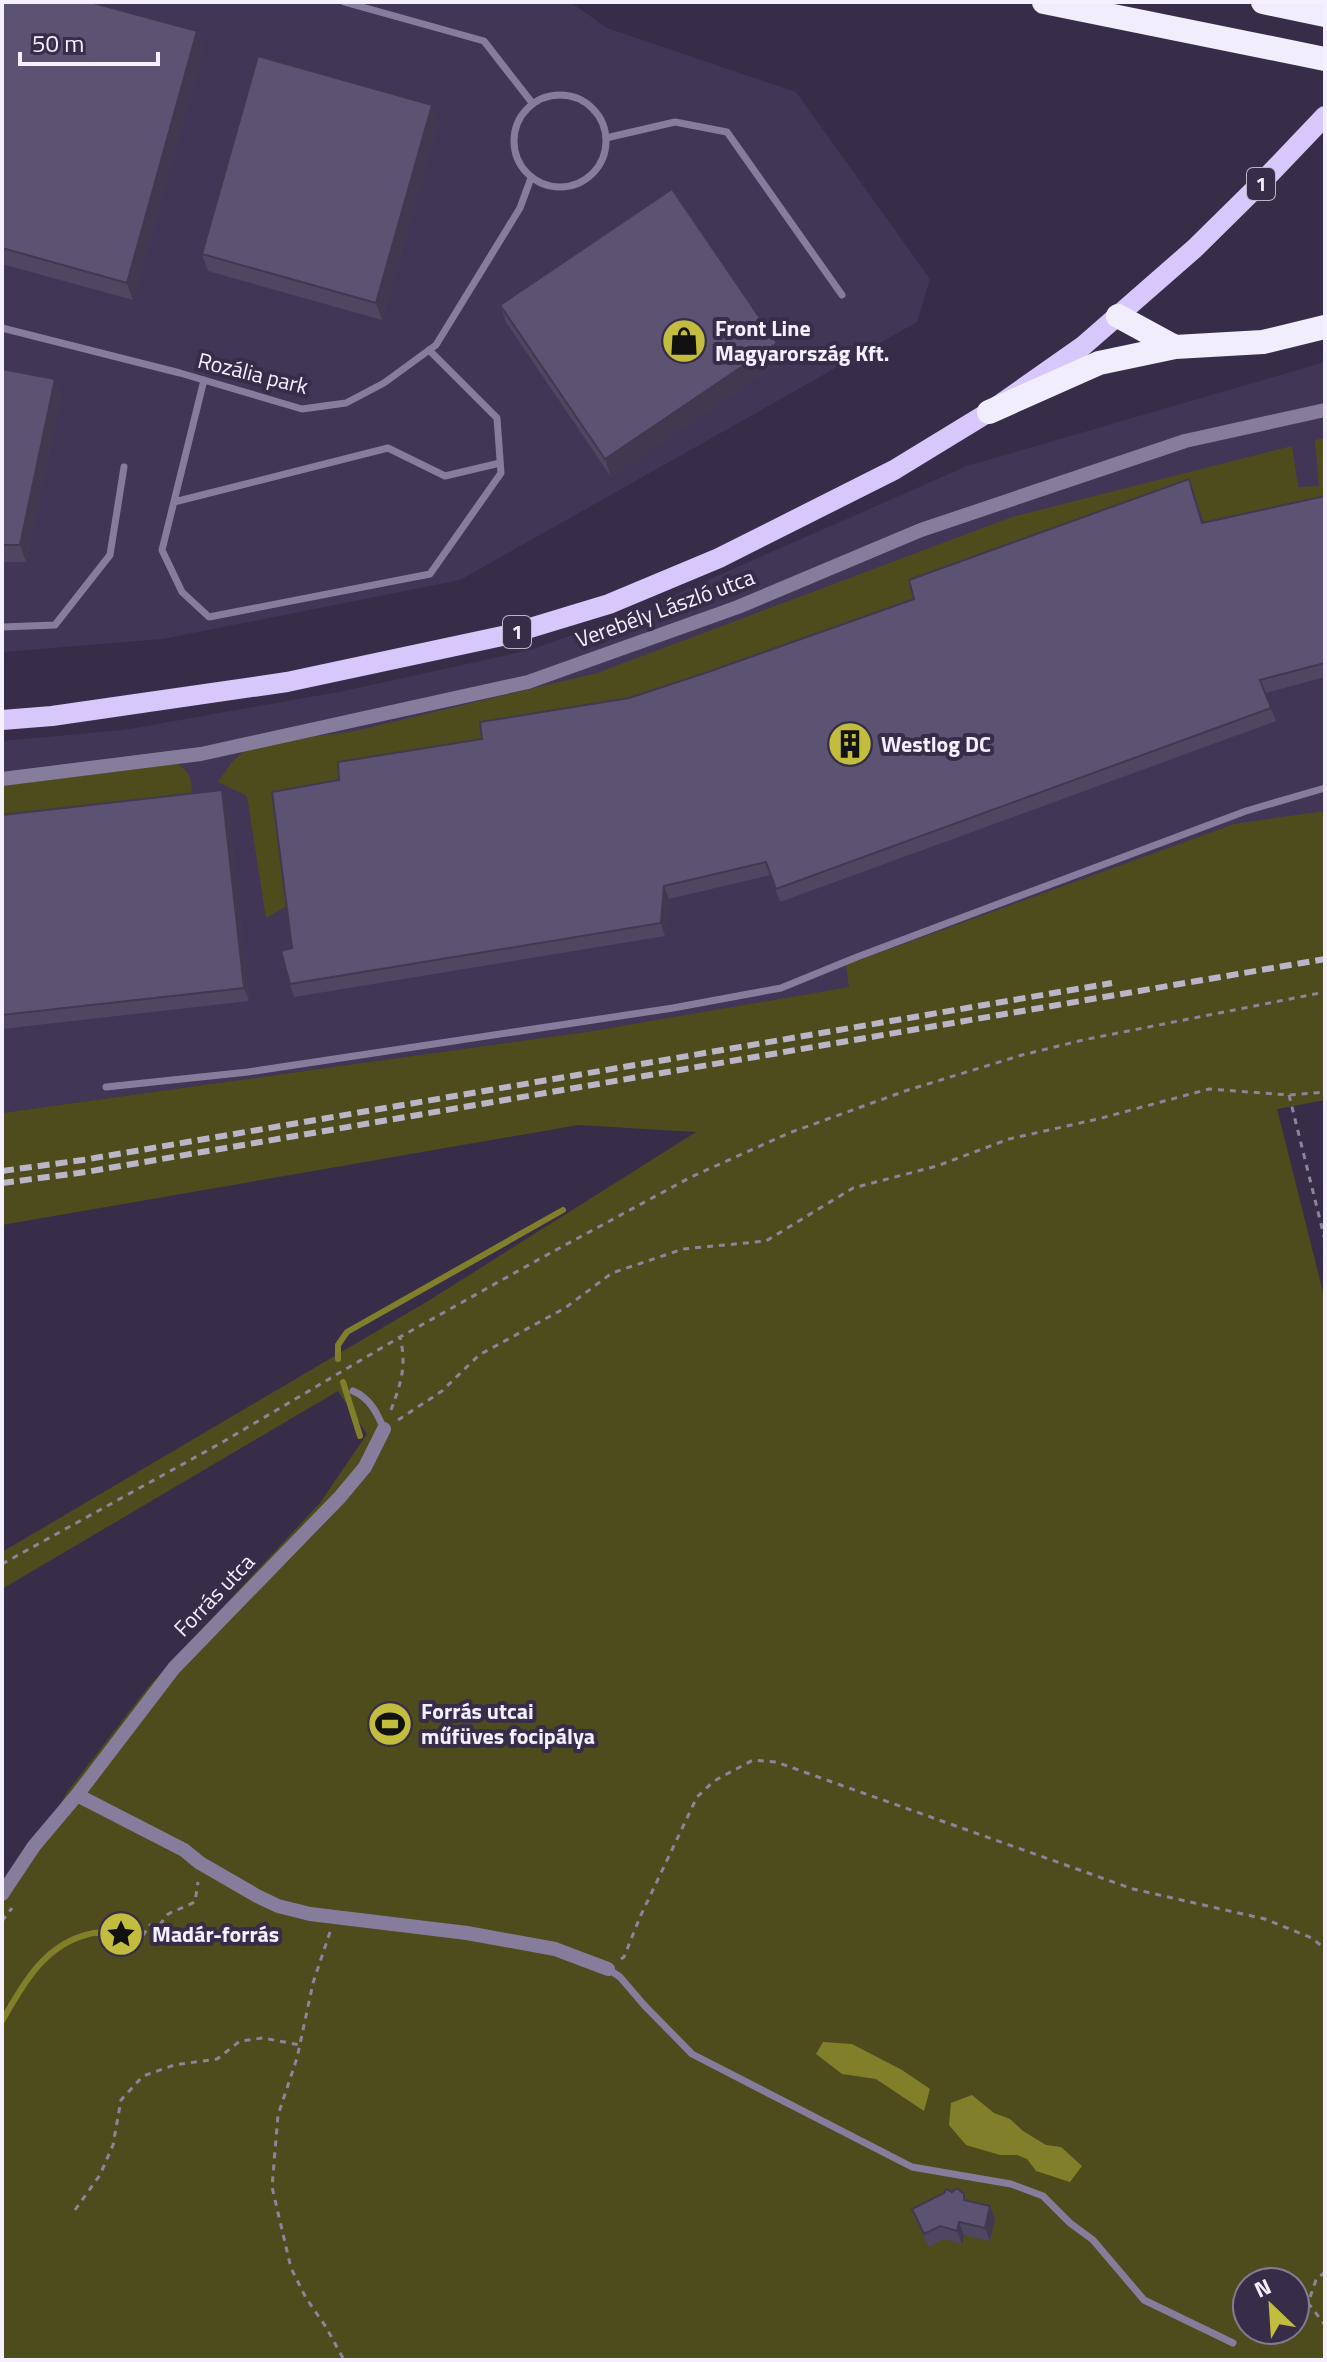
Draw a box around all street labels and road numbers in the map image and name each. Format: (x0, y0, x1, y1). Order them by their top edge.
road number: 1 (1247, 168, 1275, 200)
street label: Rozália park (194, 343, 312, 403)
street label: Verebély László utca (571, 560, 759, 656)
road number: 1 (503, 616, 531, 648)
street label: Forrás utca (166, 1546, 262, 1644)

